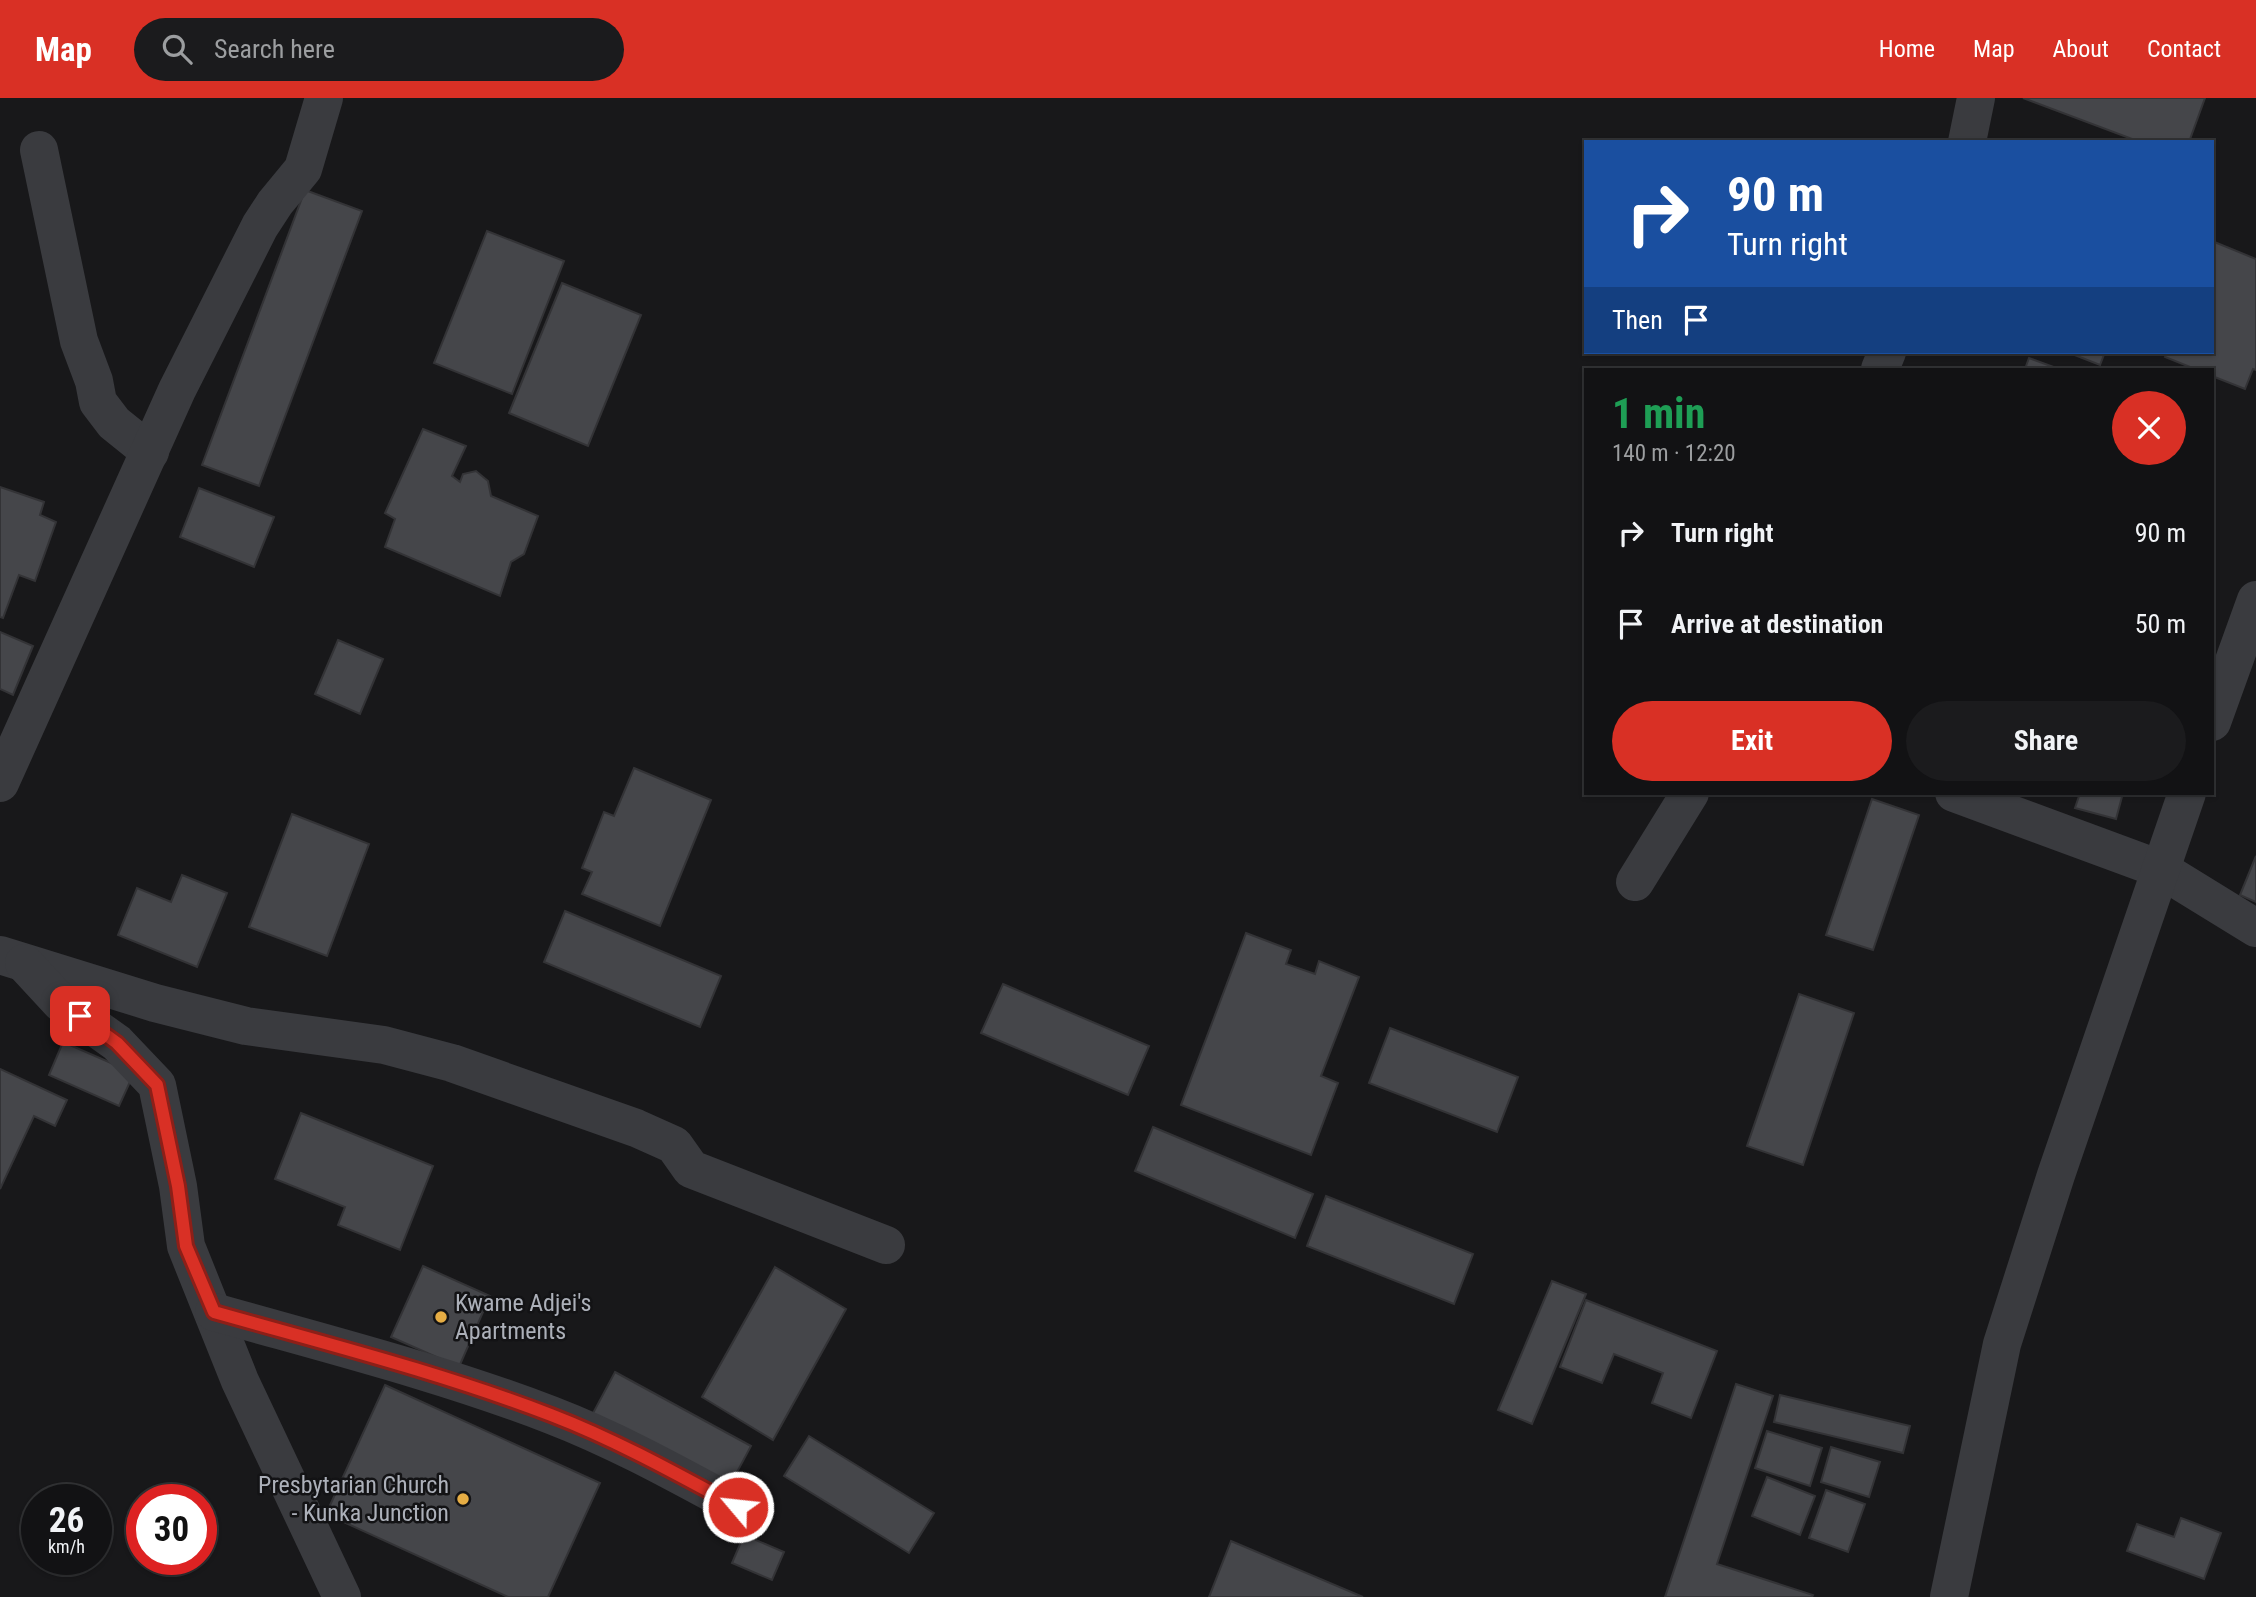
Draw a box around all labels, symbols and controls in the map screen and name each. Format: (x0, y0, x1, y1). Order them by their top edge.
search box (134, 18, 624, 81)
text: Map (35, 30, 92, 69)
icon: search (158, 30, 196, 68)
text: Search here (214, 34, 335, 64)
text: Home (1879, 35, 1935, 63)
text: Map (1973, 35, 2015, 63)
text: About (2053, 35, 2109, 63)
text: Contact (2147, 35, 2221, 63)
text: 90 m (1727, 166, 1824, 223)
icon: right (1612, 168, 1703, 259)
text: Turn right (1727, 225, 1848, 263)
icon: arrive (1677, 301, 1715, 339)
text: Then (1612, 305, 1663, 335)
text: 1 min (1612, 389, 1705, 438)
button: close (2112, 391, 2186, 465)
text: 140 m · 12:20 (1612, 440, 1736, 467)
icon: right (1612, 514, 1650, 552)
text: Turn right (1671, 518, 1773, 548)
text: 90 m (2135, 518, 2186, 548)
icon: arrive (1612, 605, 1650, 643)
text: Arrive at destination (1671, 609, 1883, 639)
text: 50 m (2135, 609, 2186, 639)
button: Exit (1612, 701, 1892, 781)
button: Share (1906, 701, 2186, 781)
pin (50, 986, 110, 1046)
icon: arrive (61, 997, 99, 1035)
place label: Kwame Adjei's Apartments (455, 1289, 591, 1345)
marker: Kwame Adjei's Apartments (433, 1309, 449, 1325)
position arrow (701, 1470, 775, 1544)
place label: Presbytarian Church - Kunka Junction (258, 1471, 449, 1527)
speed limit sign: 30 (126, 1484, 217, 1575)
marker: Presbytarian Church - Kunka Junction (455, 1491, 471, 1507)
text: 26 (49, 1500, 84, 1541)
text: km/h (48, 1536, 85, 1557)

